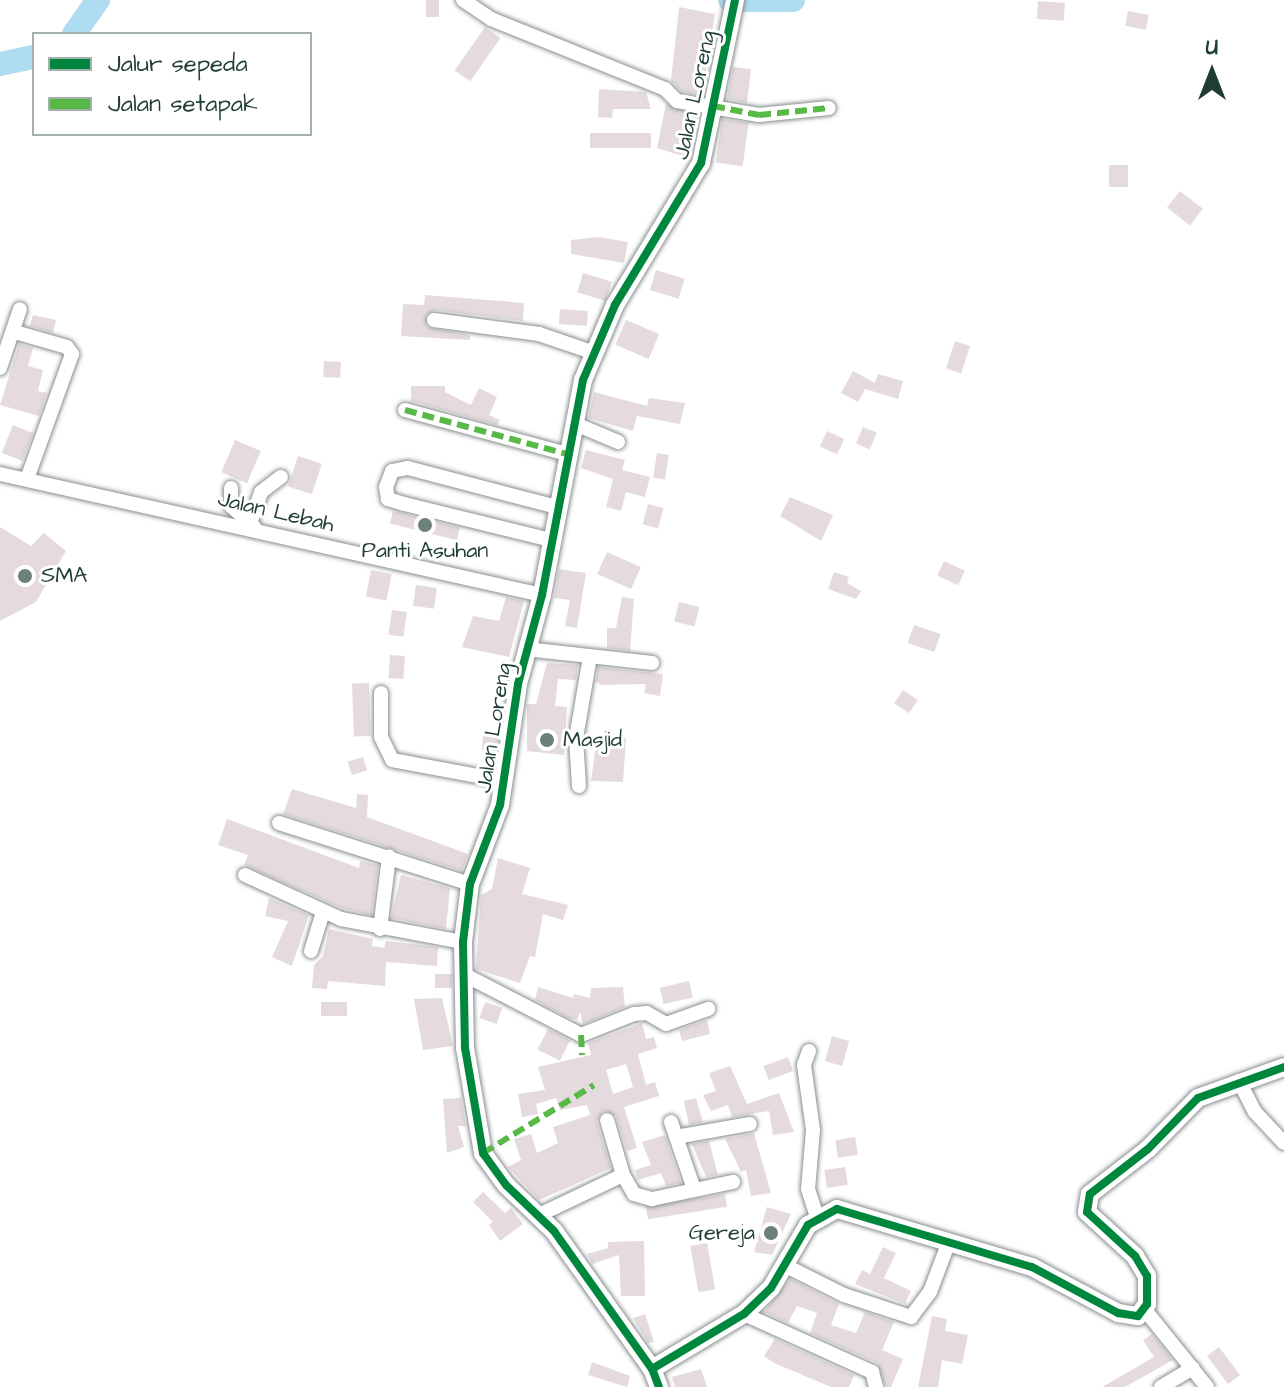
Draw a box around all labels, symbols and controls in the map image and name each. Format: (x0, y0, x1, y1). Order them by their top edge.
street label: Jalan Loreng (668, 28, 722, 162)
legend (32, 32, 312, 136)
north arrow (1172, 32, 1252, 112)
text: U (1206, 32, 1218, 63)
text: Jalur sepeda (108, 47, 248, 81)
text: Jalan setapak (108, 87, 258, 121)
street label: Jalan Lebah (215, 486, 337, 538)
marker: Panti Asuhan (416, 516, 434, 534)
place label: Panti Asuhan (362, 538, 488, 564)
place label: SMA (41, 563, 87, 589)
marker: SMA (16, 567, 34, 585)
street label: Jalan Loreng (471, 661, 517, 795)
place label: Masjid (563, 727, 622, 753)
marker: Masjid (538, 731, 556, 749)
place label: Gereja (689, 1220, 755, 1246)
marker: Gereja (762, 1224, 780, 1242)

